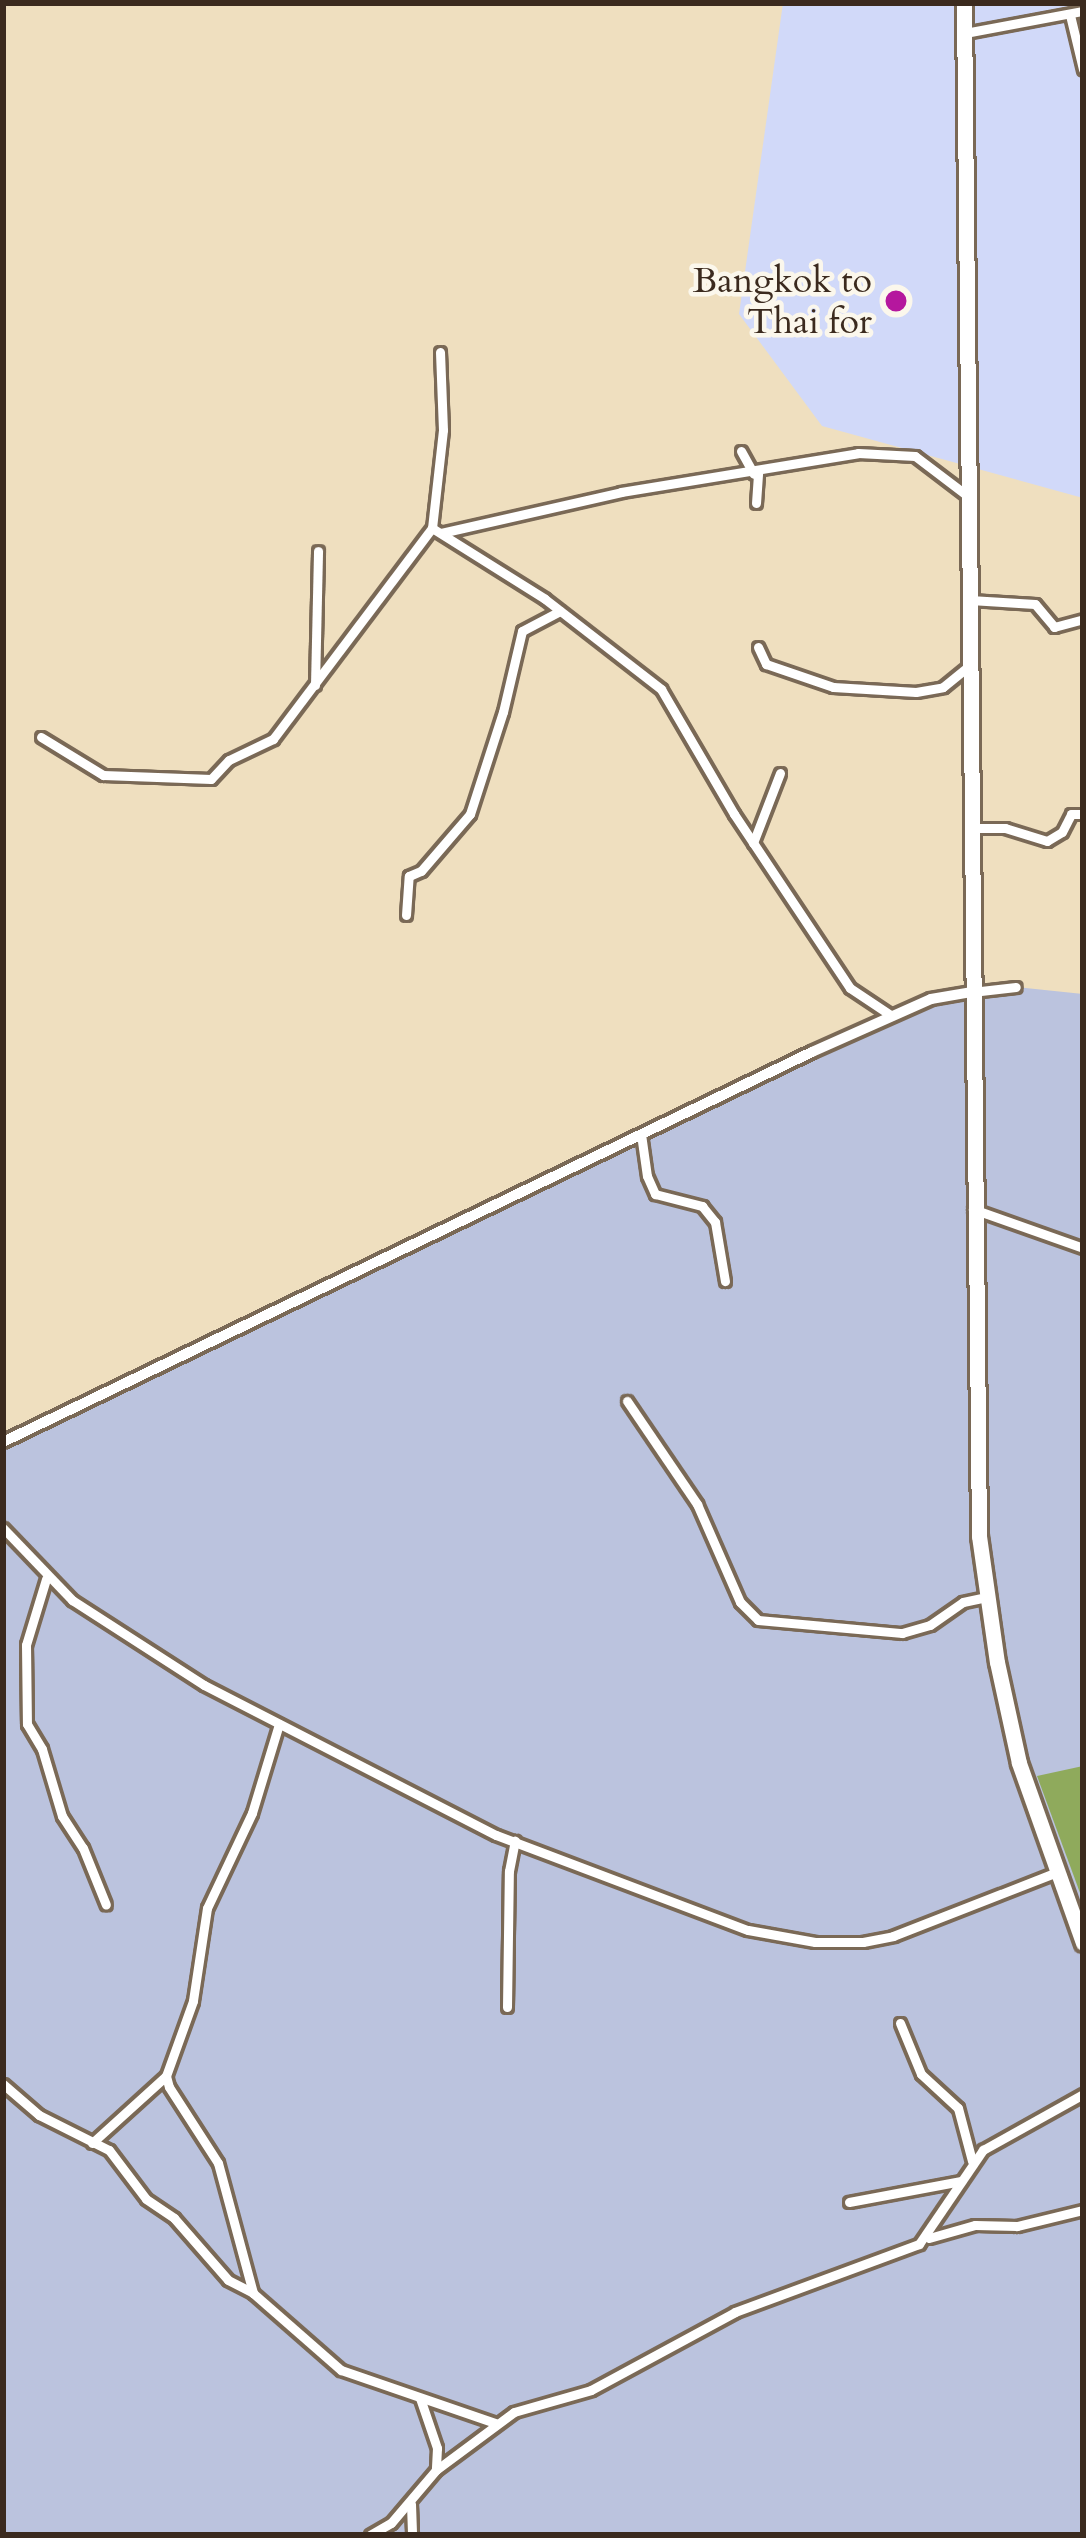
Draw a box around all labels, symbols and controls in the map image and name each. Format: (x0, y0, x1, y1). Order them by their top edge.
place label: Bangkok to Thai for (693, 258, 872, 343)
marker: Bangkok to Thai for (883, 288, 909, 314)

